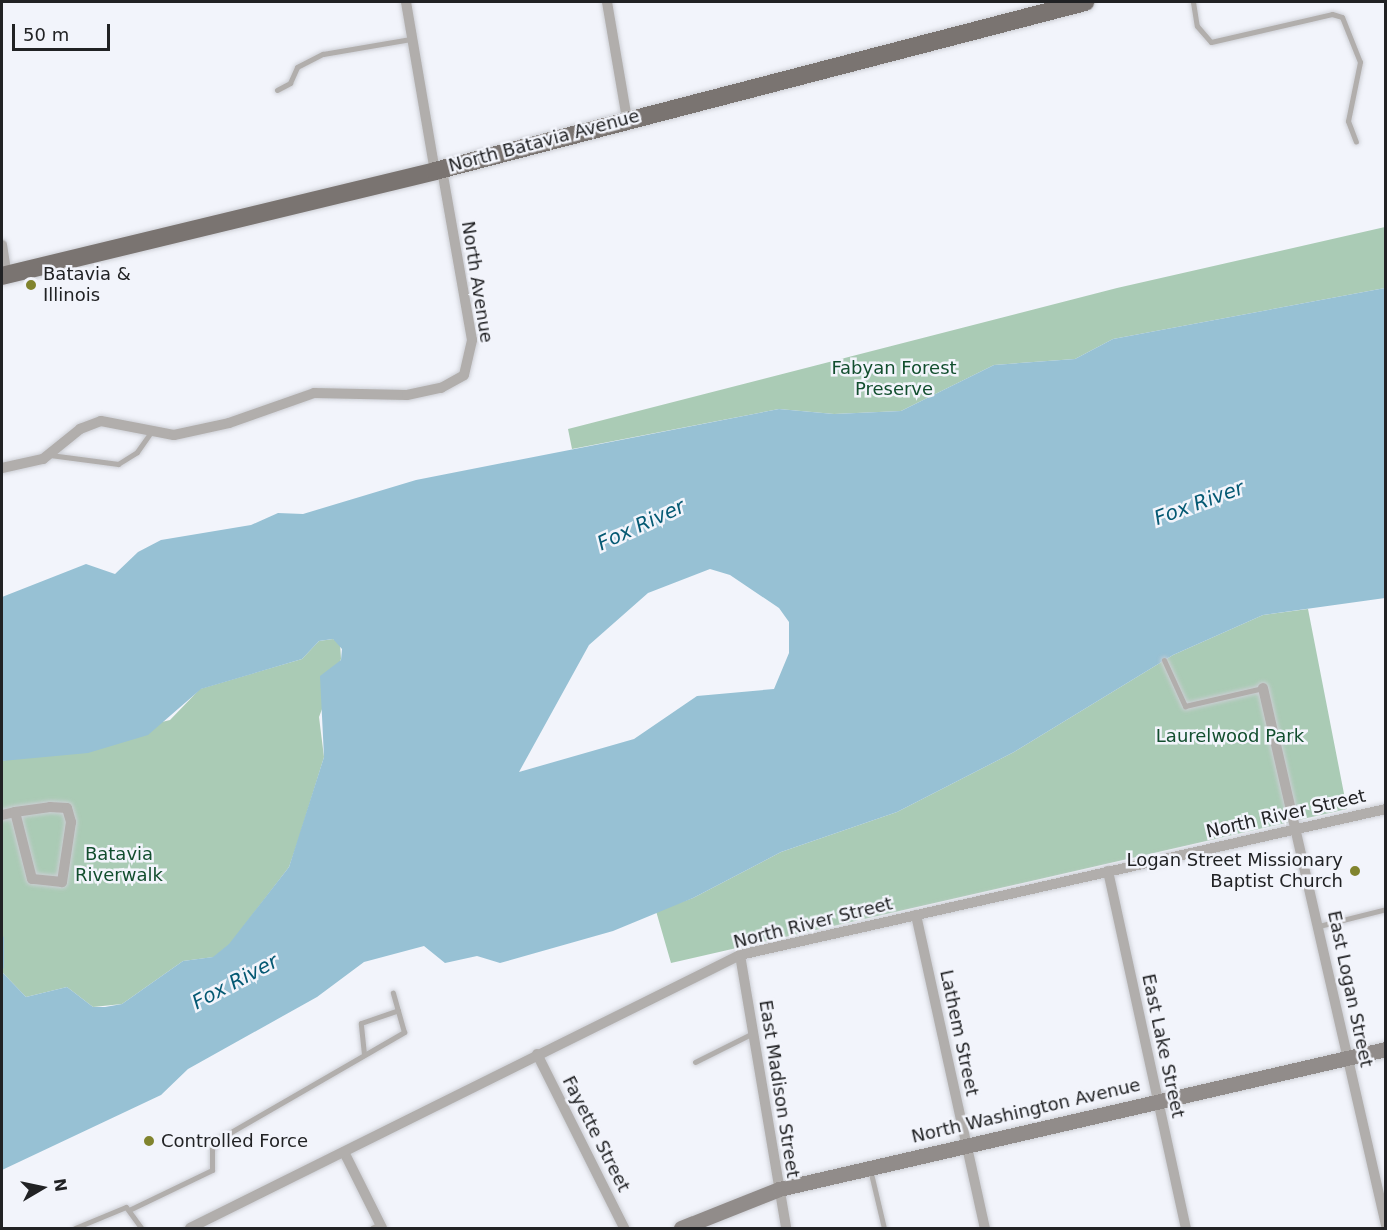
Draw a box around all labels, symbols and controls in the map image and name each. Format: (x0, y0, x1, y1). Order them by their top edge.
scale bar (15, 12, 112, 50)
text: 50 m (23, 24, 69, 45)
street label: North Batavia Avenue (446, 105, 642, 177)
street label: North Avenue (457, 220, 497, 344)
place label: Batavia & Illinois (43, 264, 131, 306)
marker: Batavia & Illinois (24, 278, 38, 292)
park label: Fabyan Forest Preserve (831, 358, 957, 400)
water label: Fox River (1151, 476, 1247, 530)
water label: Fox River (593, 494, 689, 556)
park label: Laurelwood Park (1156, 725, 1304, 747)
street label: North River Street (1204, 785, 1368, 843)
park label: Batavia Riverwalk (75, 844, 163, 886)
place label: Logan Street Missionary Baptist Church (1126, 850, 1343, 892)
marker: Logan Street Missionary Baptist Church (1348, 864, 1362, 878)
street label: North River Street (731, 893, 895, 953)
street label: East Logan Street (1323, 909, 1377, 1069)
water label: Fox River (188, 949, 282, 1015)
street label: Lathem Street (935, 968, 983, 1098)
street label: East Lake Street (1137, 972, 1189, 1120)
street label: East Madison Street (754, 999, 804, 1179)
street label: Fayette Street (558, 1072, 634, 1196)
street label: North Washington Avenue (909, 1074, 1143, 1148)
place label: Controlled Force (161, 1130, 308, 1152)
marker: Controlled Force (142, 1134, 156, 1148)
north arrow (12, 1158, 72, 1218)
text: N (50, 1177, 71, 1193)

